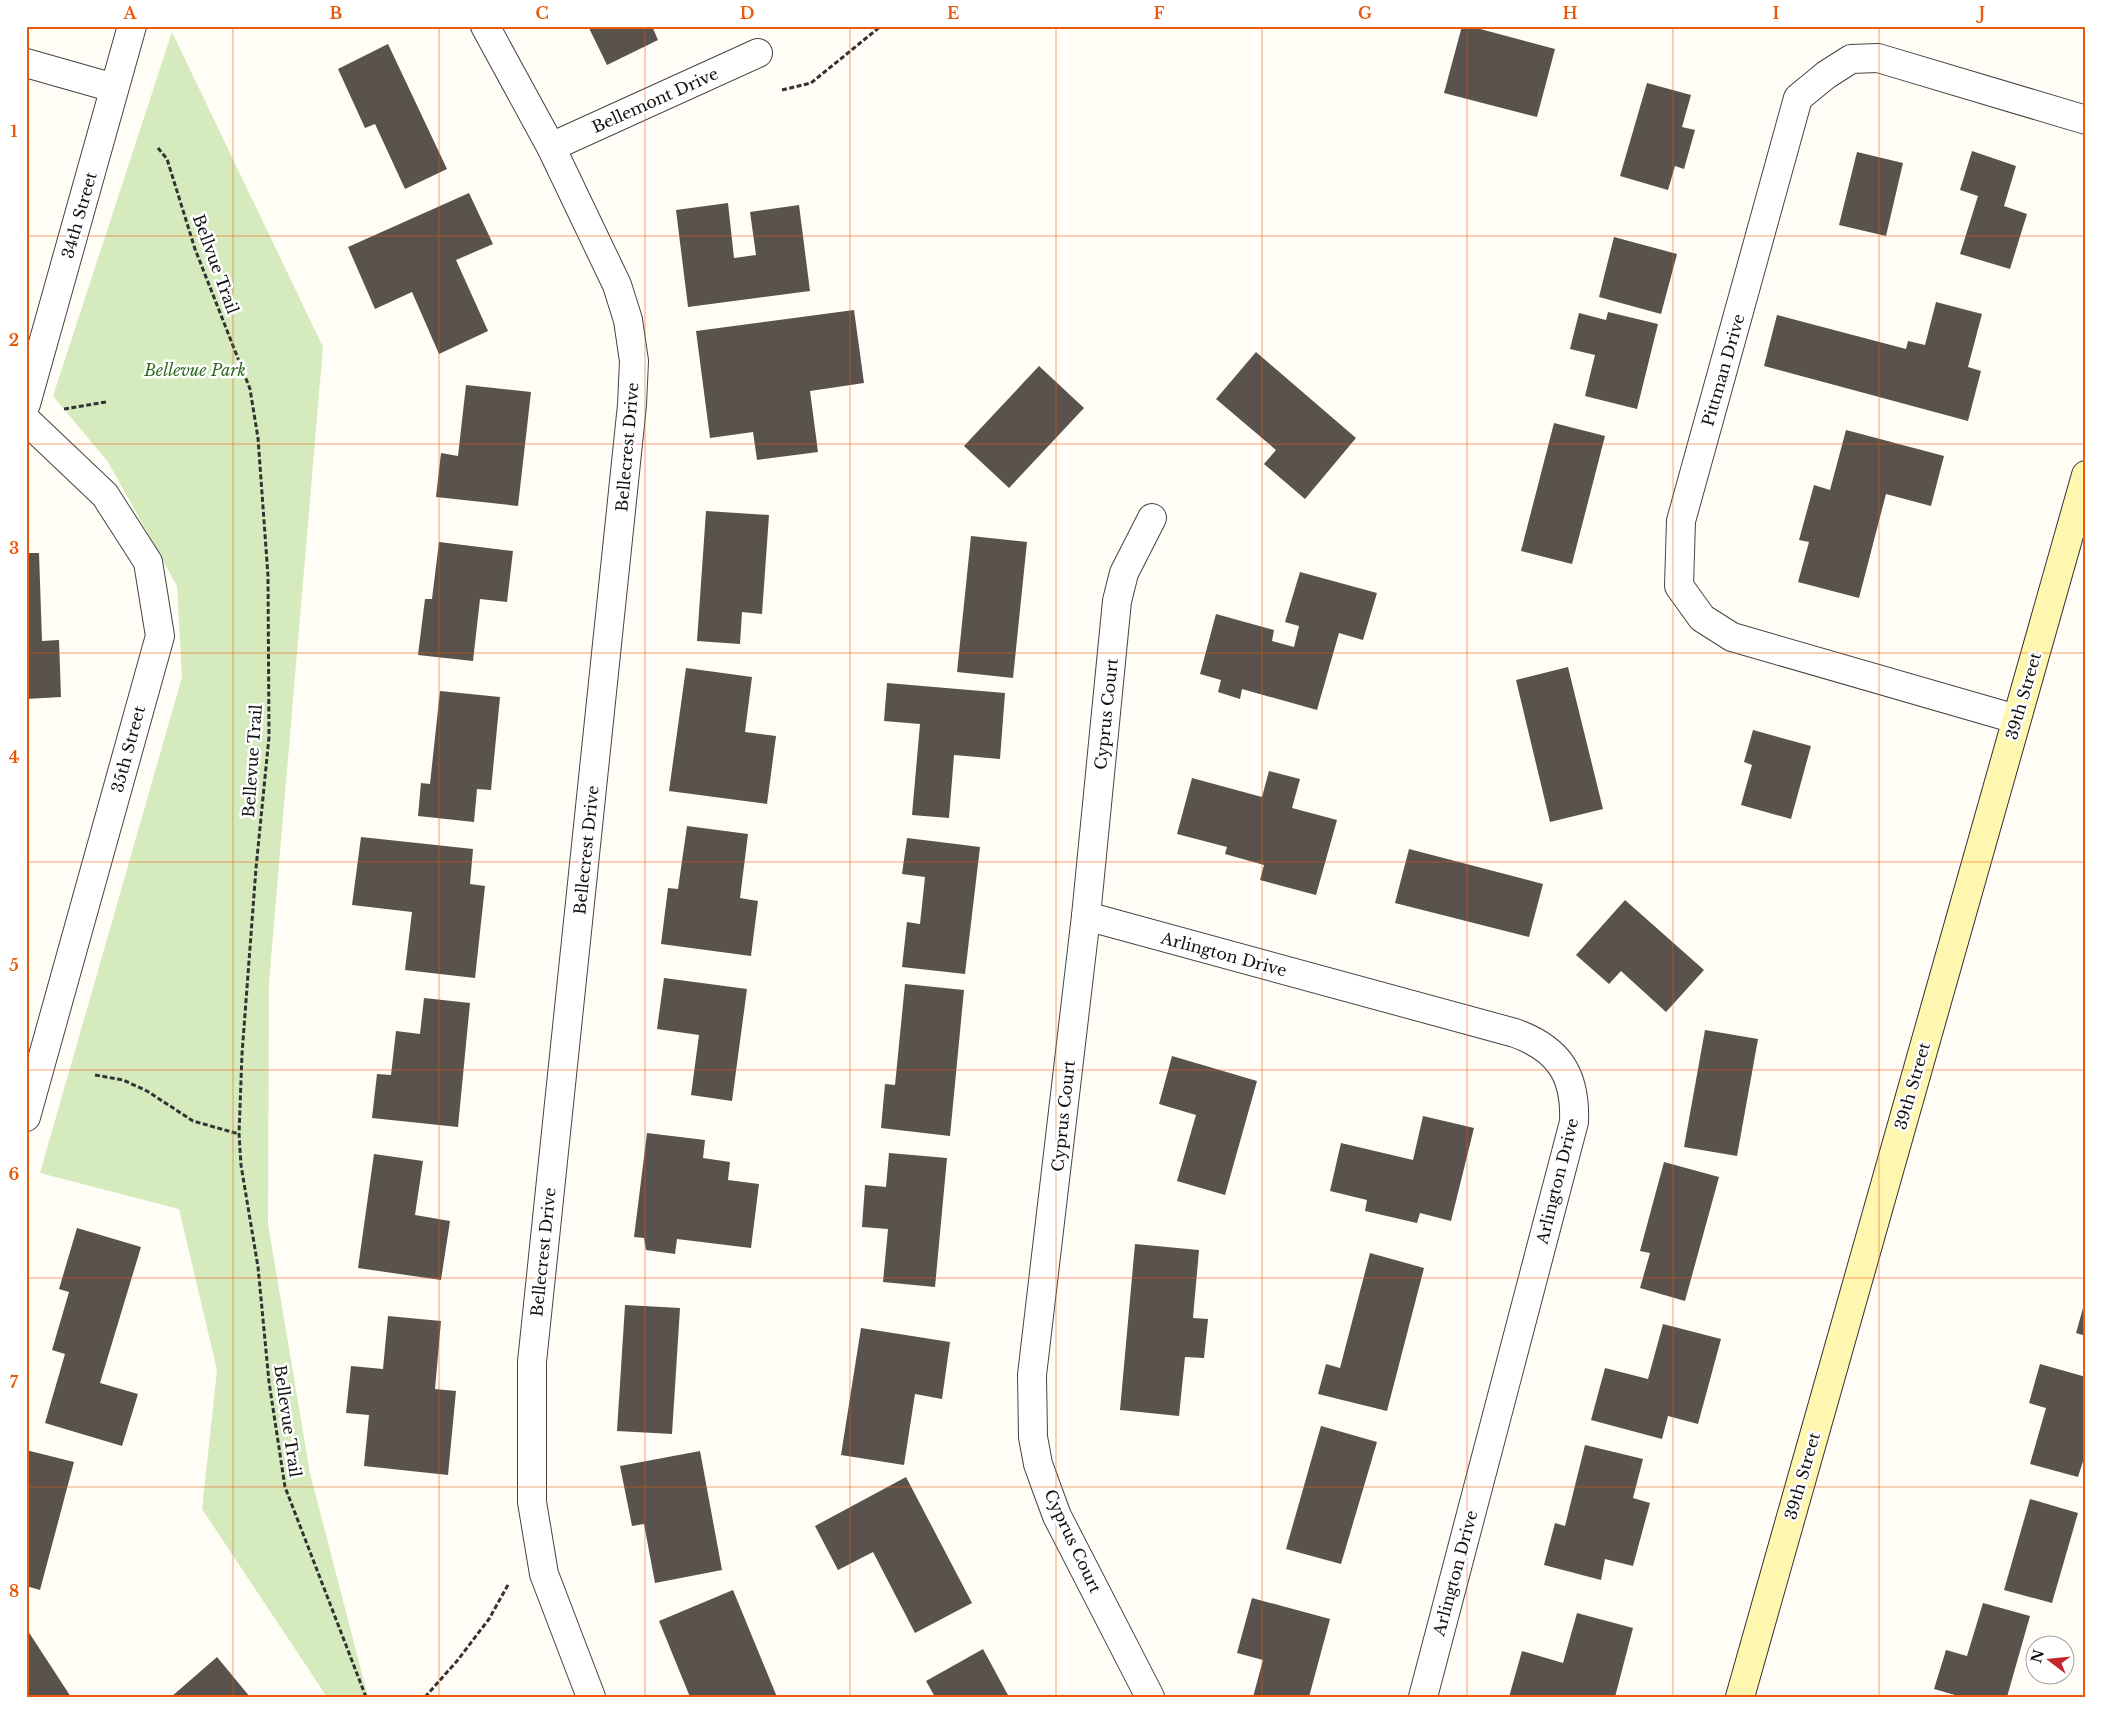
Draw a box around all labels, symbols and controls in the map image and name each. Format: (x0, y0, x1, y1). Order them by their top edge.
text: A (123, 3, 138, 23)
text: B (330, 3, 343, 23)
text: C (535, 3, 549, 23)
text: D (740, 3, 754, 23)
text: E (947, 3, 959, 23)
text: F (1153, 3, 1165, 23)
text: G (1358, 3, 1372, 23)
text: H (1562, 3, 1578, 23)
text: I (1773, 3, 1780, 23)
text: J (1976, 3, 1985, 23)
street label: Bellemont Drive (589, 63, 721, 137)
text: 1 (11, 121, 18, 141)
street label: 34th Street (57, 169, 101, 261)
street label: Bellvue Trail (189, 212, 243, 316)
street label: Pittman Drive (1697, 312, 1749, 428)
text: 2 (9, 330, 19, 350)
park label: Bellevue Park (143, 360, 246, 380)
street label: Bellecrest Drive (611, 381, 643, 513)
text: 3 (9, 538, 19, 558)
street label: 39th Street (2001, 650, 2045, 742)
street label: Cyprus Court (1090, 657, 1122, 771)
street label: 35th Street (107, 704, 149, 794)
street label: Bellevue Trail (238, 704, 266, 818)
text: 4 (9, 747, 19, 767)
street label: Bellecrest Drive (569, 784, 603, 916)
street label: Arlington Drive (1158, 927, 1289, 980)
text: 5 (9, 955, 19, 975)
street label: 39th Street (1890, 1040, 1934, 1132)
street label: Cyprus Court (1047, 1059, 1079, 1173)
street label: Arlington Drive (1531, 1116, 1582, 1247)
text: 6 (9, 1164, 20, 1184)
street label: Bellecrest Drive (526, 1186, 560, 1318)
street label: Bellevue Trail (270, 1363, 306, 1479)
text: 7 (10, 1372, 19, 1392)
street label: 39th Street (1780, 1430, 1824, 1522)
street label: Cyprus Court (1040, 1486, 1106, 1596)
street label: Arlington Drive (1428, 1508, 1481, 1639)
text: 8 (9, 1581, 19, 1601)
north arrow (2024, 1636, 2074, 1686)
text: N (2027, 1648, 2048, 1665)

